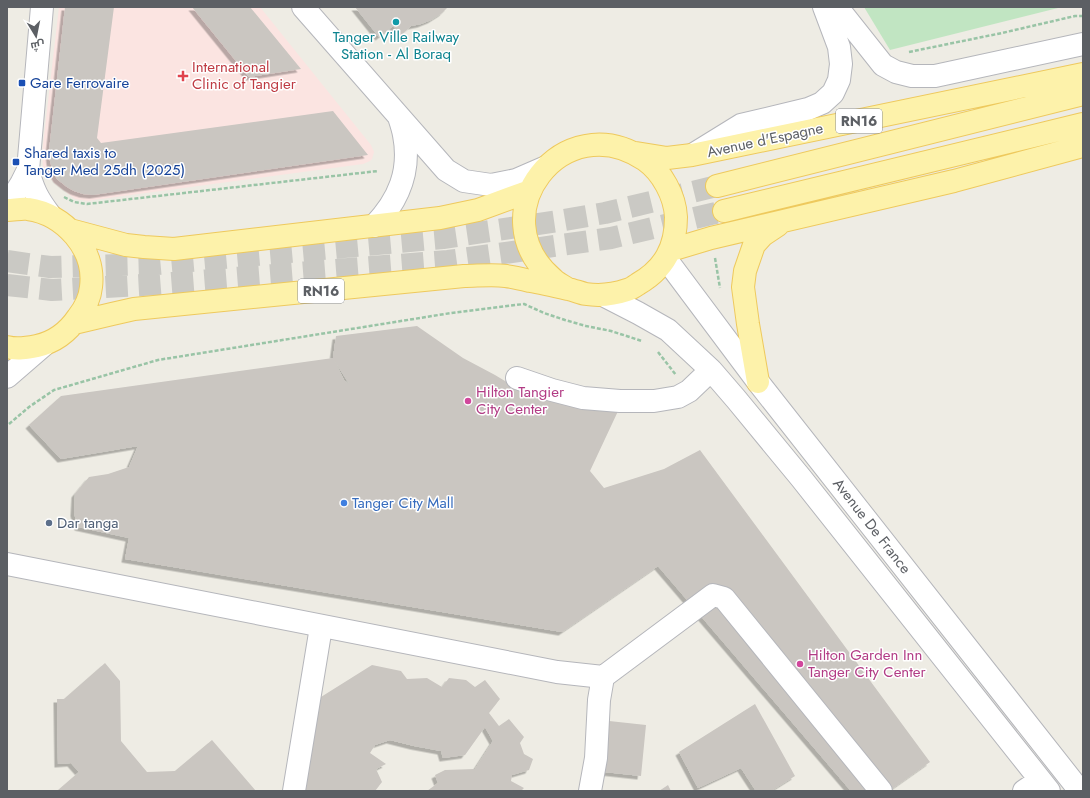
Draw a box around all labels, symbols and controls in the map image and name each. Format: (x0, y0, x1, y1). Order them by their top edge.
north arrow (16, 16, 56, 56)
marker: Tanger Ville Railway Station - Al Boraq (391, 17, 401, 27)
place label: Tanger Ville Railway Station - Al Boraq (333, 26, 460, 65)
text: ش (29, 37, 46, 55)
place label: International Clinic of Tangier (192, 56, 297, 95)
marker: International Clinic of Tangier (177, 70, 189, 82)
place label: Gare Ferrovaire (30, 72, 129, 94)
marker: Gare Ferrovaire (17, 78, 27, 88)
road number: RN16 (836, 109, 882, 133)
street label: Avenue d'Espagne (705, 117, 825, 163)
place label: Shared taxis to Tanger Med 25dh (2025) (24, 142, 185, 181)
marker: Shared taxis to Tanger Med 25dh (2025) (11, 157, 21, 167)
road number: RN16 (298, 279, 344, 303)
place label: Hilton Tangier City Center (476, 381, 565, 420)
marker: Hilton Tangier City Center (463, 396, 473, 406)
street label: Avenue De France (828, 474, 917, 579)
place label: Tanger City Mall (352, 492, 454, 514)
marker: Tanger City Mall (339, 498, 349, 508)
place label: Dar tanga (57, 512, 119, 534)
marker: Dar tanga (44, 518, 54, 528)
place label: Hilton Garden Inn Tanger City Center (808, 644, 927, 683)
marker: Hilton Garden Inn Tanger City Center (795, 659, 805, 669)

